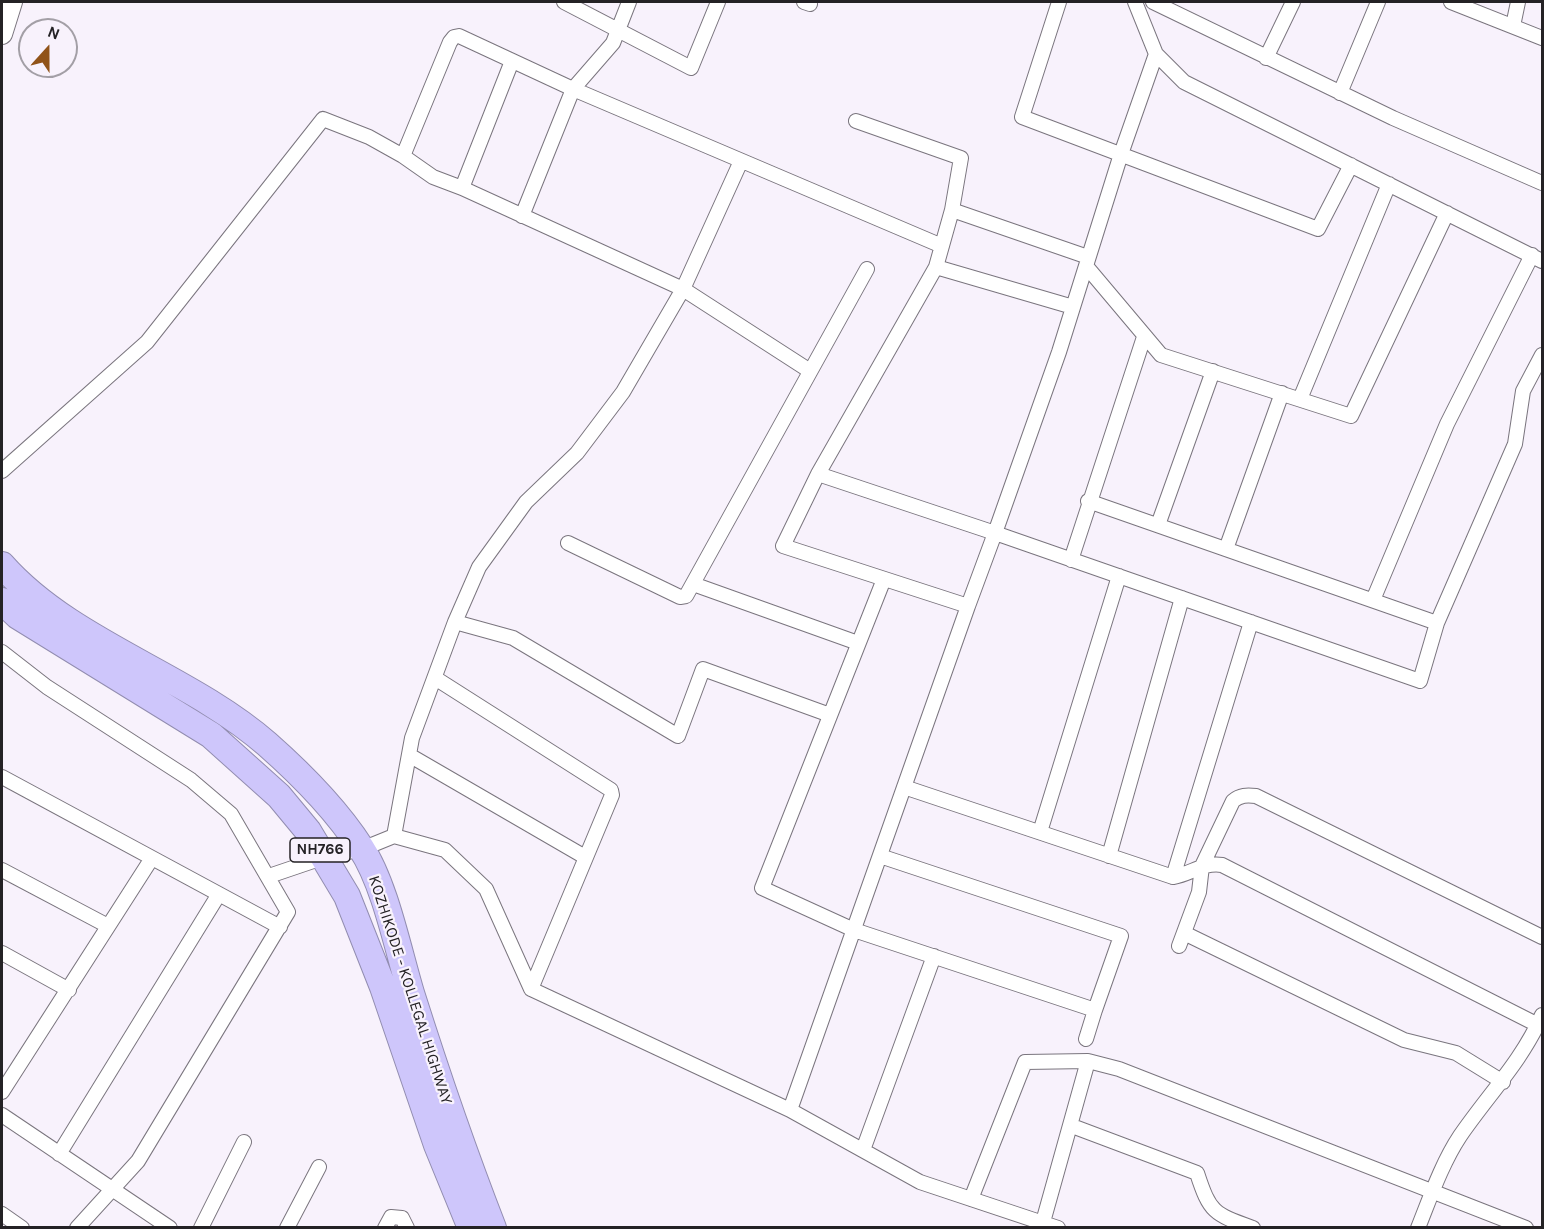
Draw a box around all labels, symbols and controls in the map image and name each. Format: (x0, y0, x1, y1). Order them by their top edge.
north arrow (18, 18, 78, 78)
text: N (45, 22, 63, 44)
road number: NH766 (290, 838, 350, 862)
street label: KOZHIKODE - KOLLEGAL HIGHWAY (364, 873, 456, 1107)

